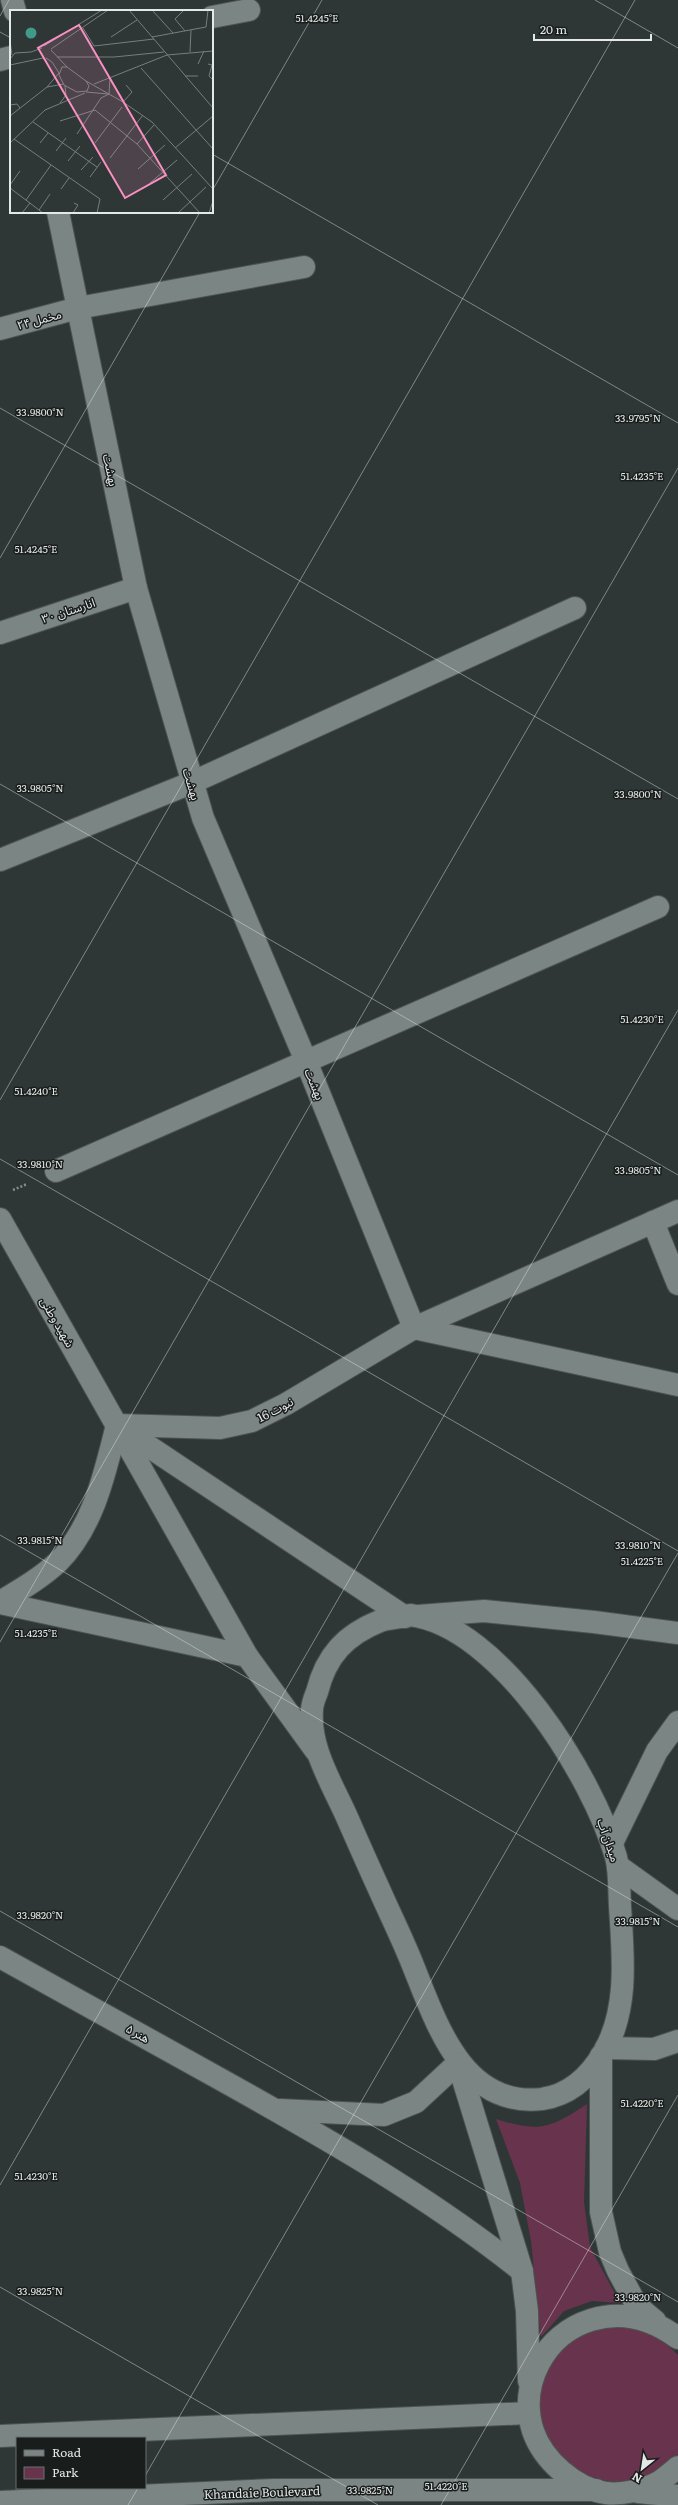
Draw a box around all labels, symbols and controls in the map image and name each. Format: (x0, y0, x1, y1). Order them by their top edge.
inset map (10, 10, 213, 213)
text: 51.4245°E (296, 10, 338, 25)
scale bar (534, 16, 651, 42)
text: 20 m (540, 20, 567, 38)
street label: مخمل ۲۴ (15, 304, 63, 334)
text: 33.9800°N (16, 404, 64, 419)
text: 33.9795°N (615, 410, 661, 425)
street label: بهشت (99, 452, 123, 488)
text: 51.4235°E (621, 468, 663, 483)
text: 51.4245°E (15, 541, 57, 556)
street label: انارستان ۳۰ (39, 593, 97, 627)
street label: بهشت (179, 766, 205, 802)
text: 33.9805°N (16, 780, 64, 795)
text: 33.9800°N (614, 786, 662, 801)
text: 51.4230°E (620, 1011, 664, 1026)
street label: بهشت (301, 1065, 329, 1103)
text: 51.4240°E (14, 1083, 58, 1098)
text: 33.9810°N (17, 1156, 63, 1171)
text: 33.9805°N (614, 1162, 662, 1177)
street label: شهید وطنی (36, 1294, 80, 1350)
street label: نبوت 16 (254, 1392, 296, 1426)
text: 33.9815°N (17, 1532, 63, 1547)
text: 33.9810°N (615, 1537, 661, 1552)
text: 51.4225°E (621, 1553, 663, 1568)
text: 51.4235°E (15, 1625, 57, 1640)
street label: میدان آب (593, 1816, 625, 1864)
text: 33.9820°N (17, 1907, 63, 1922)
text: 33.9815°N (615, 1913, 661, 1928)
street label: هنر ۵ (123, 2019, 153, 2047)
text: 51.4220°E (620, 2095, 664, 2110)
text: 51.4230°E (14, 2168, 58, 2183)
text: 33.9825°N (17, 2283, 63, 2298)
text: 33.9820°N (615, 2289, 661, 2304)
legend (16, 2437, 146, 2489)
text: Road (52, 2443, 82, 2461)
north arrow (622, 2449, 662, 2489)
text: Park (52, 2463, 79, 2481)
text: N (629, 2469, 644, 2488)
text: 51.4220°E (424, 2478, 468, 2493)
street label: Khandaie Boulevard (204, 2481, 321, 2503)
text: 33.9825°N (347, 2482, 393, 2497)

